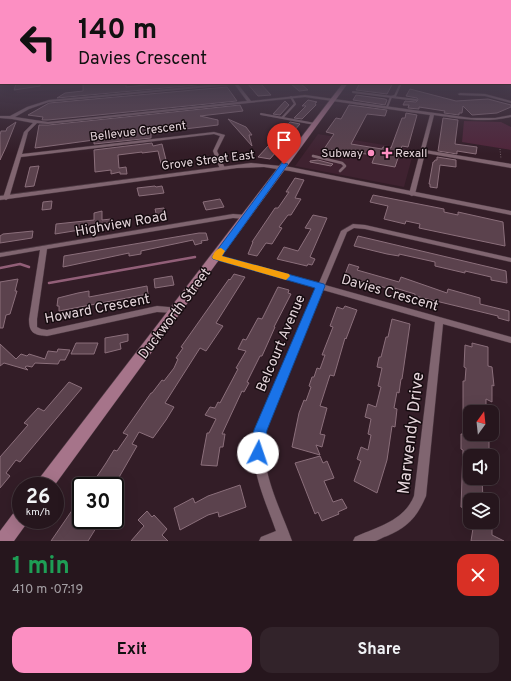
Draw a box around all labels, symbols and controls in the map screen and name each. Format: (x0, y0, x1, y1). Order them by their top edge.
text: 140 m (78, 13, 157, 49)
icon: left (12, 16, 64, 68)
text: Davies Crescent (78, 48, 207, 71)
street label: Bellevue Crescent (89, 118, 187, 146)
pin (267, 123, 301, 164)
icon: arrive (273, 129, 295, 151)
place label: Subway (321, 146, 363, 162)
place label: Rexall (395, 146, 427, 162)
street label: Grove Street East (161, 147, 256, 175)
marker: Subway (366, 148, 376, 158)
marker: Rexall (382, 148, 392, 158)
street label: Highview Road (74, 208, 168, 241)
street label: Duckworth Street (135, 265, 215, 363)
street label: Davies Crescent (339, 271, 440, 315)
street label: Howard Crescent (43, 291, 151, 328)
street label: Belcourt Avenue (253, 292, 310, 395)
street label: Marwendy Drive (394, 371, 430, 496)
north arrow (463, 405, 499, 441)
map controls (463, 405, 499, 529)
position arrow (237, 432, 279, 474)
button: sound (463, 449, 499, 485)
speed limit sign: 30 (72, 477, 124, 529)
text: 26 (26, 485, 50, 511)
button: layers (463, 493, 499, 529)
text: km/h (26, 506, 50, 519)
text: 1 min (12, 552, 70, 582)
button: close (457, 554, 499, 596)
text: 410 m · 07:19 (12, 582, 83, 598)
button: Exit (12, 627, 252, 673)
button: Share (260, 627, 499, 673)

